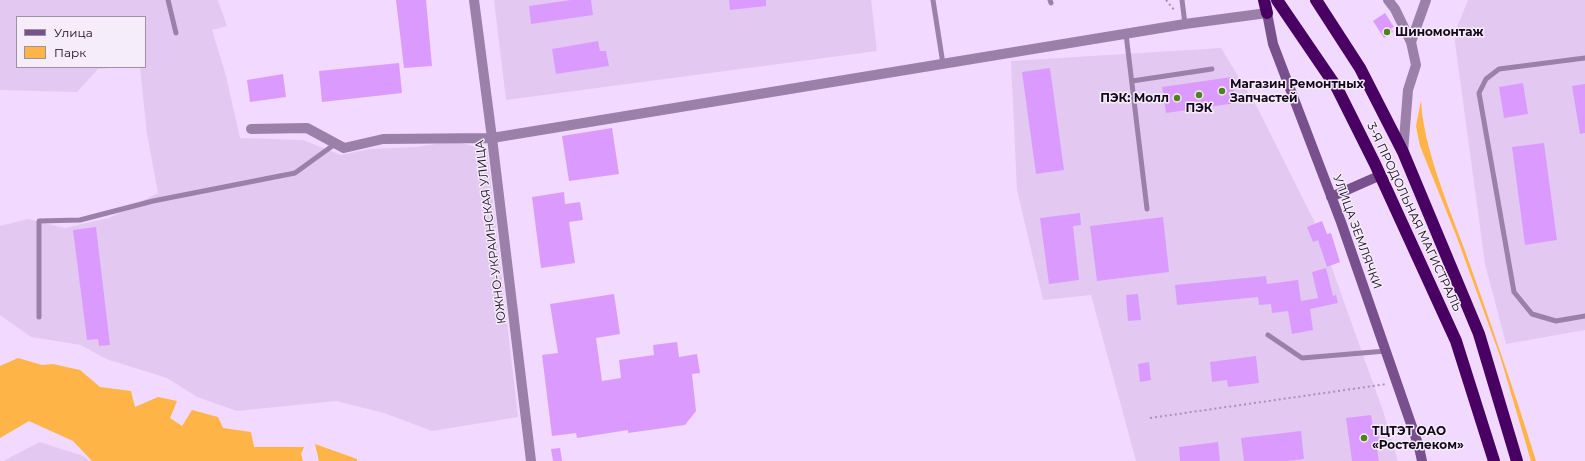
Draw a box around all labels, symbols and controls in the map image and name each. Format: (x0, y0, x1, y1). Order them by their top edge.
legend (16, 16, 146, 68)
text: Улица (54, 25, 93, 40)
place label: Шиномонтаж (1395, 25, 1483, 39)
marker: Шиномонтаж (1382, 27, 1392, 37)
text: Парк (54, 45, 86, 60)
place label: Магазин Ремонтных Запчастей (1230, 77, 1364, 105)
marker: Магазин Ремонтных Запчастей (1217, 86, 1227, 96)
marker: ПЭК (1194, 90, 1204, 100)
place label: ПЭК: Молл (1100, 91, 1169, 105)
marker: ПЭК: Молл (1172, 93, 1182, 103)
place label: ПЭК (1185, 101, 1213, 115)
street label: 3-Я ПРОДОЛЬНАЯ МАГИСТРАЛЬ (1364, 120, 1464, 314)
street label: ЮЖНО-УКРАИНСКАЯ УЛИЦА (473, 139, 509, 325)
street label: УЛИЦА ЗЕМЛЯЧКИ (1330, 173, 1384, 291)
place label: ТЦТЭТ ОАО «Ростелеком» (1372, 424, 1464, 452)
marker: ТЦТЭТ ОАО «Ростелеком» (1359, 433, 1369, 443)

